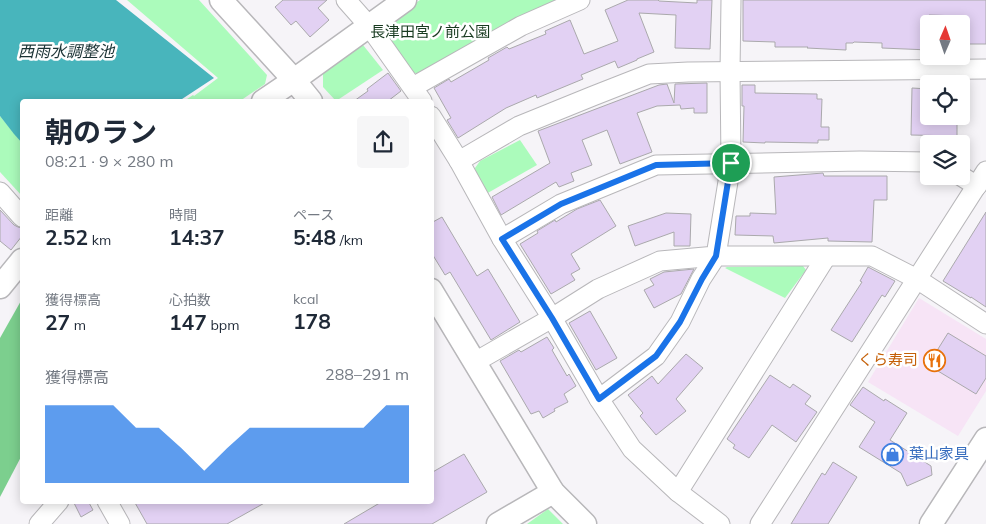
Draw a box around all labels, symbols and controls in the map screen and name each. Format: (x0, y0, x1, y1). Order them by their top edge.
north arrow (920, 15, 970, 65)
map controls (920, 15, 970, 185)
park label: 長津田宮ノ前公園 (370, 22, 490, 41)
water label: 西雨水調整池 (18, 41, 116, 61)
button: locate (920, 75, 970, 125)
text: 朝のラン (45, 114, 157, 149)
button: share (357, 116, 409, 168)
button: layers (920, 135, 970, 185)
pin (710, 142, 752, 184)
icon: arrive (717, 149, 745, 177)
text: 08:21 · 9 × 280 m (45, 151, 174, 171)
text: 距離 (45, 206, 73, 224)
text: 時間 (169, 206, 197, 224)
text: ペース (293, 206, 334, 224)
text: 2.52 (45, 224, 88, 250)
text: 14:37 (169, 224, 225, 250)
text: 5:48 (293, 224, 336, 250)
text: km (88, 231, 111, 249)
text: /km (336, 231, 363, 249)
text: kcal (293, 290, 319, 308)
text: 獲得標高 (45, 291, 101, 309)
text: 心拍数 (169, 291, 211, 309)
text: 178 (293, 308, 331, 334)
text: 27 (45, 309, 70, 335)
text: 147 (169, 309, 207, 335)
text: m (70, 316, 86, 334)
text: bpm (207, 316, 240, 334)
restaurant icon: くら寿司 (922, 348, 946, 372)
place label: くら寿司 (858, 350, 918, 369)
text: 288–291 m (325, 364, 409, 384)
text: 獲得標高 (45, 367, 109, 387)
shop icon: 葉山家具 (881, 442, 905, 466)
place label: 葉山家具 (909, 444, 969, 463)

